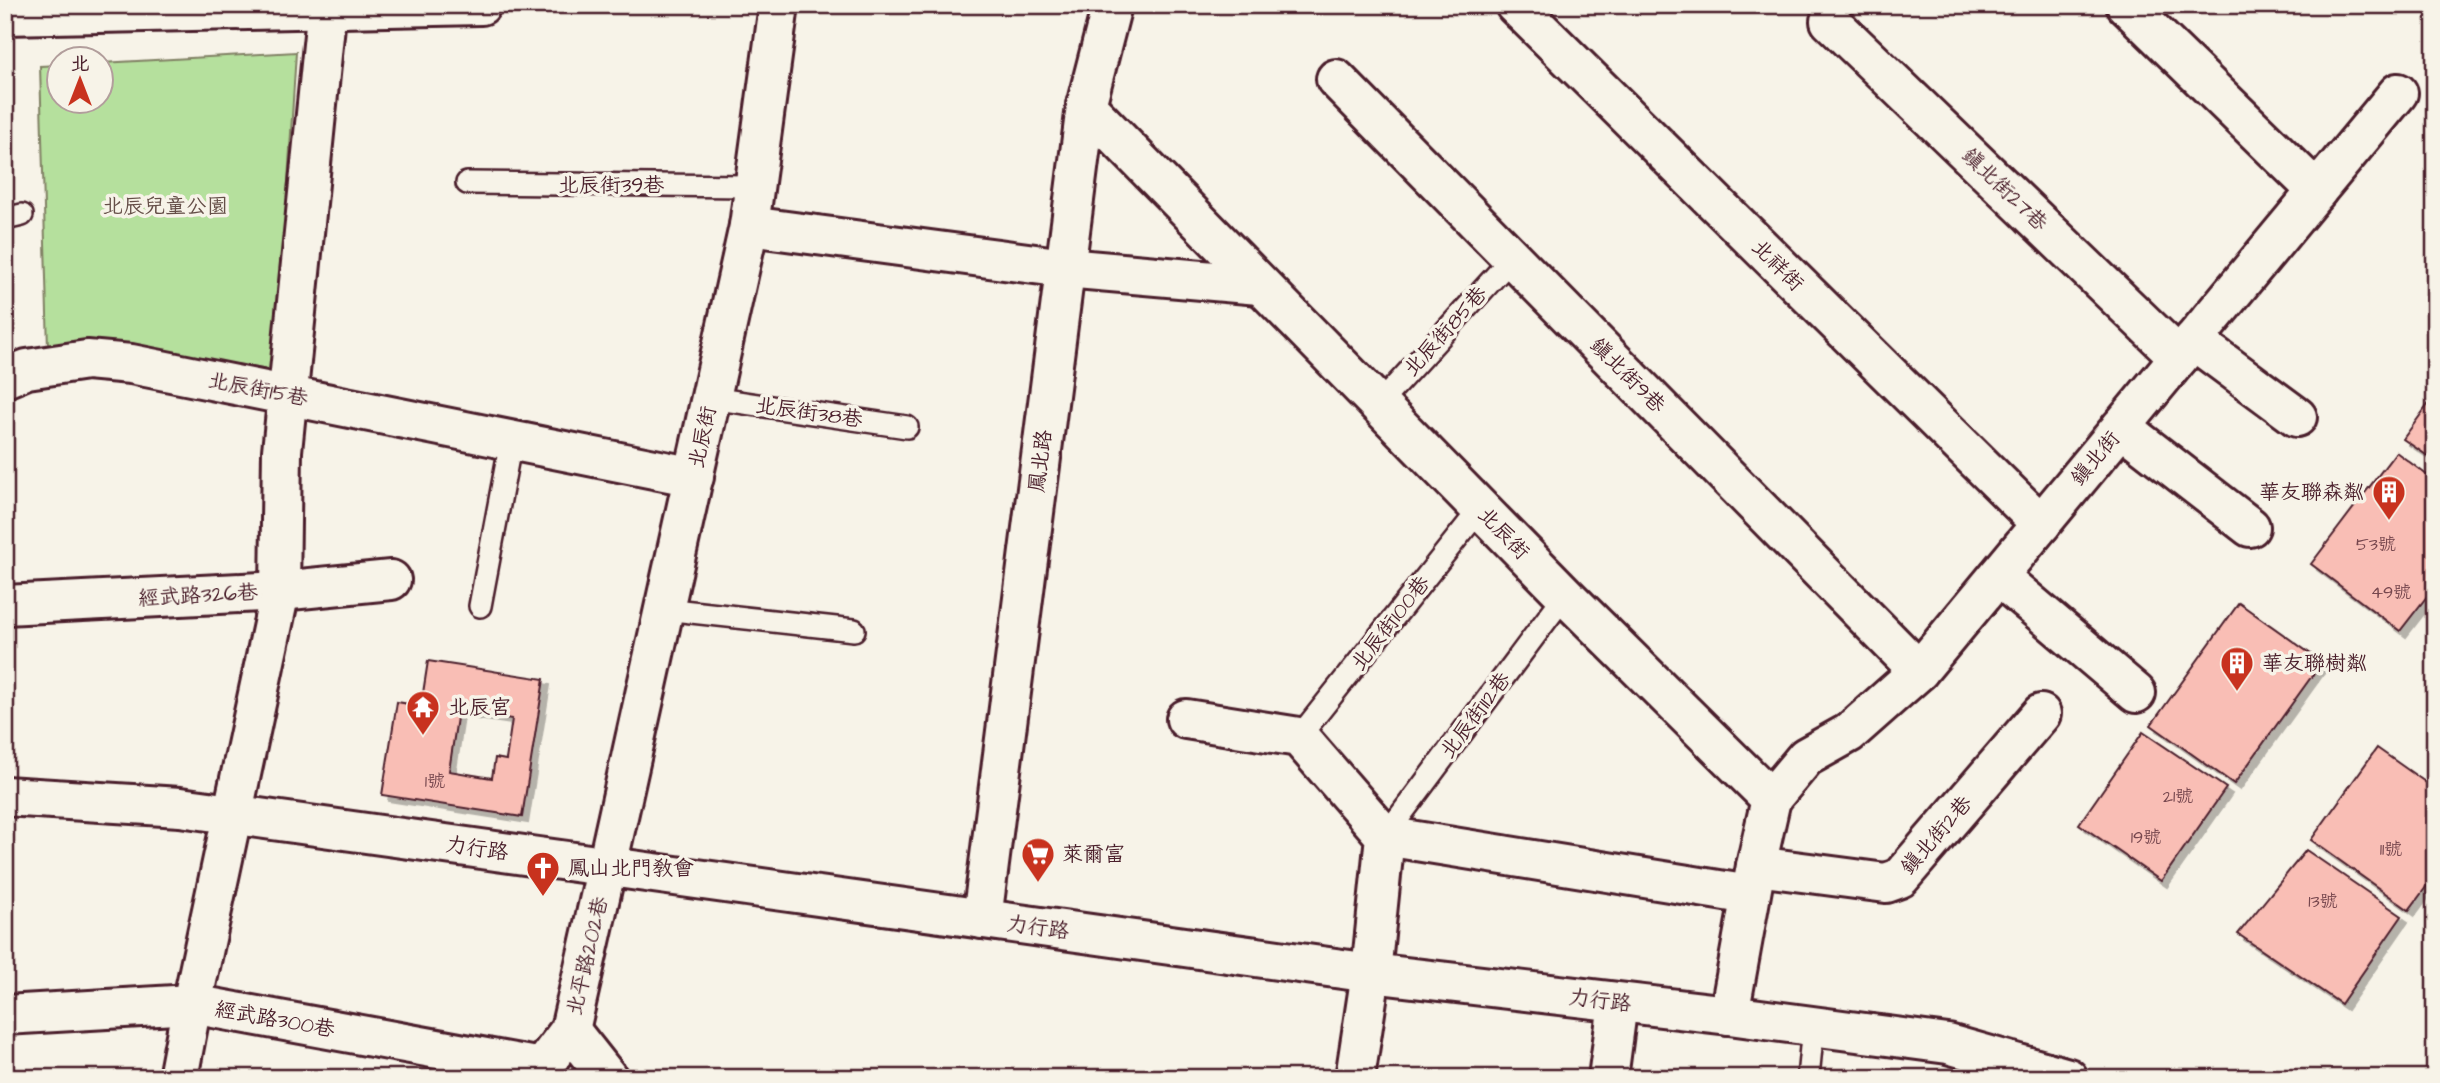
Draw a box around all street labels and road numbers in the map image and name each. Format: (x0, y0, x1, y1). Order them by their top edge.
street label: 鎮北街27巷 (1955, 141, 2054, 238)
street label: 北辰街39巷 (558, 171, 664, 200)
street label: 北祥街 (1745, 233, 1810, 298)
street label: 北辰街85巷 (1397, 280, 1494, 383)
street label: 鎮北街9巷 (1583, 331, 1672, 420)
street label: 北辰街15巷 (205, 366, 311, 413)
street label: 北辰街38巷 (753, 391, 865, 434)
street label: 北辰街 (682, 403, 723, 471)
street label: 鎮北街 (2064, 425, 2127, 492)
street label: 鳳北路 (1022, 428, 1059, 494)
street label: 北辰街 (1471, 501, 1536, 566)
street label: 北辰街100巷 (1344, 570, 1437, 677)
street label: 經武路326巷 (137, 578, 259, 613)
street label: 北辰街112巷 (1433, 666, 1517, 765)
street label: 鎮北街2巷 (1894, 790, 1979, 881)
street label: 力行路 (444, 830, 510, 867)
street label: 北平路202巷 (560, 894, 615, 1018)
street label: 力行路 (1005, 909, 1071, 946)
street label: 力行路 (1567, 982, 1633, 1019)
street label: 經武路300巷 (213, 995, 337, 1044)

